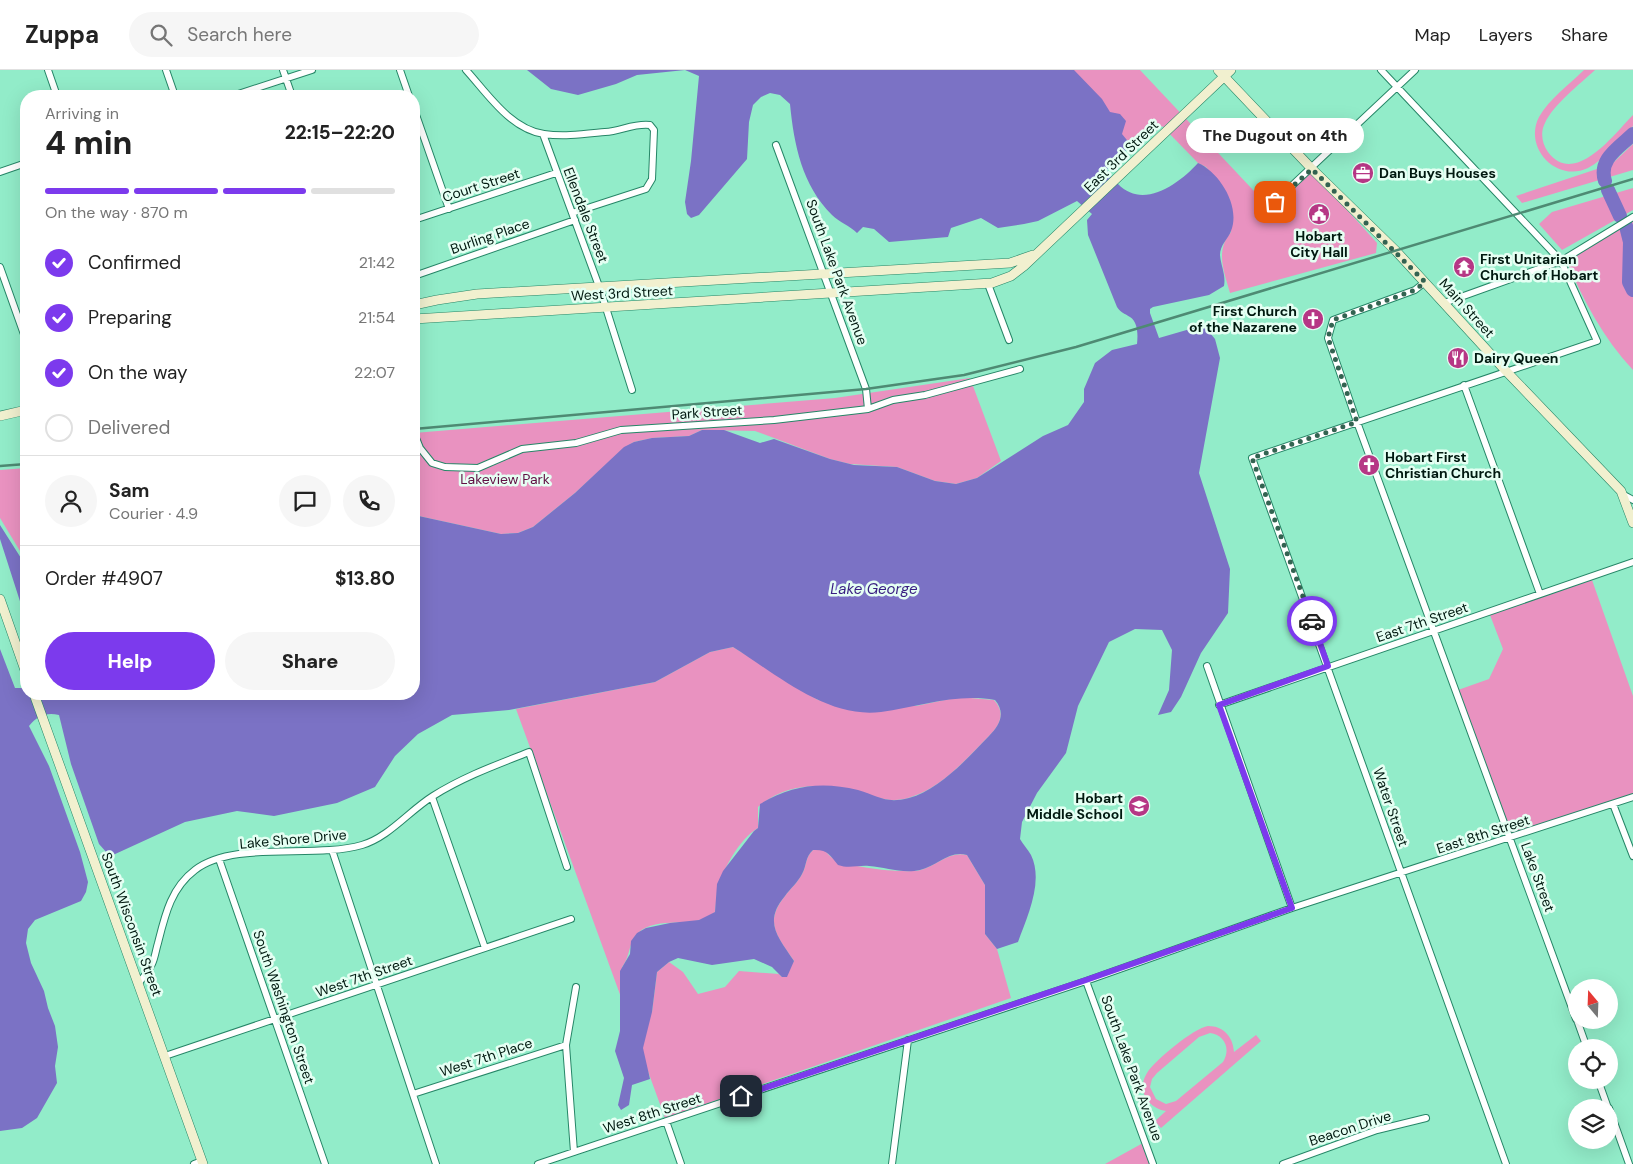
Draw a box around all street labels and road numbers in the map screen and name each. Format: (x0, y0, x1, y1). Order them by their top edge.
street label: East 3rd Street (1080, 116, 1162, 196)
street label: Court Street (440, 164, 522, 206)
street label: Ellendale Street (559, 165, 613, 265)
street label: South Lake Park Avenue (802, 197, 872, 347)
street label: Burling Place (448, 214, 532, 258)
street label: Main Street (1435, 274, 1499, 342)
street label: West 3rd Street (571, 281, 673, 305)
street label: Park Street (671, 401, 743, 423)
street label: East 7th Street (1374, 598, 1470, 646)
street label: Water Street (1369, 765, 1413, 849)
street label: East 8th Street (1434, 810, 1532, 858)
street label: Lake Shore Drive (239, 825, 347, 853)
street label: Lake Street (1517, 840, 1559, 914)
street label: South Wisconsin Street (98, 850, 166, 998)
street label: South Washington Street (249, 928, 319, 1086)
street label: West 7th Street (313, 951, 415, 1001)
street label: South Lake Park Avenue (1097, 993, 1167, 1143)
street label: West 7th Place (437, 1034, 535, 1080)
street label: West 8th Street (601, 1089, 703, 1137)
street label: Beacon Drive (1307, 1106, 1393, 1150)

